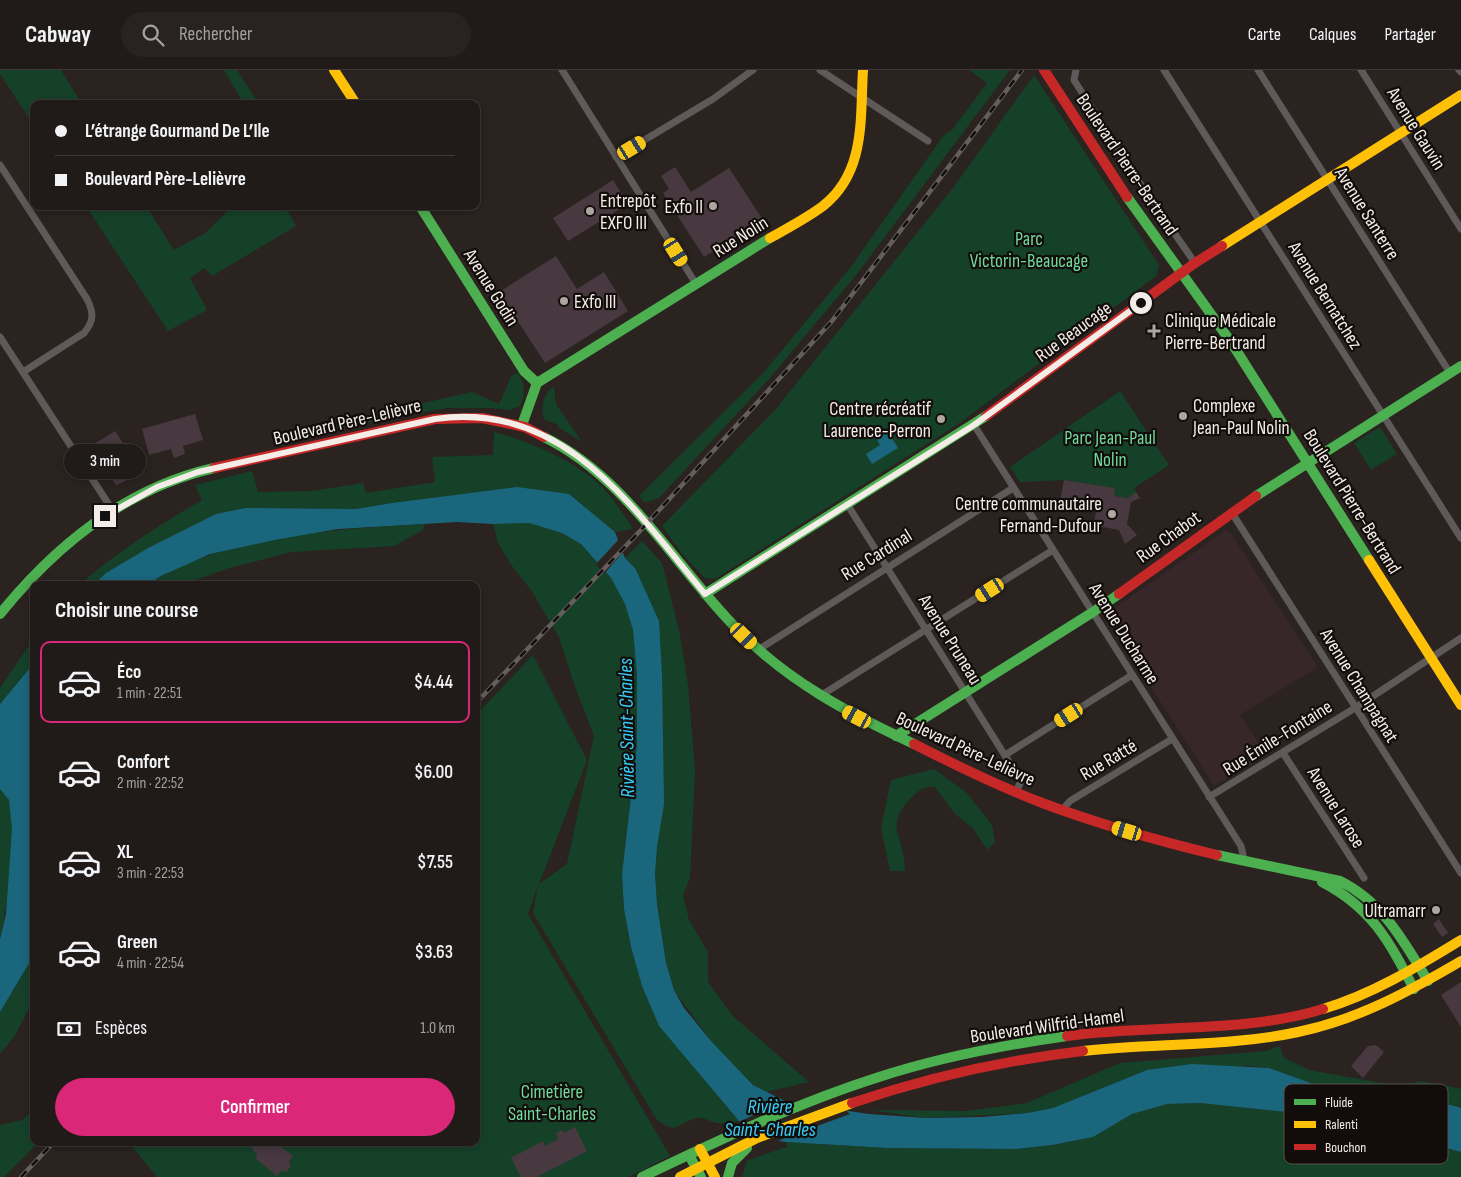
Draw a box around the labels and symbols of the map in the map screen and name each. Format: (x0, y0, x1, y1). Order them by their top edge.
street label: Avenue Gauvin (1381, 82, 1450, 174)
street label: Boulevard Pierre-Bertrand (1071, 89, 1183, 240)
car (615, 134, 648, 162)
street label: Avenue Santerre (1329, 162, 1404, 264)
place label: Entrepôt EXFO III (600, 190, 656, 235)
place label: Exfo II (664, 196, 703, 219)
marker: Exfo II (707, 200, 719, 212)
marker: Entrepôt EXFO III (584, 205, 596, 217)
street label: Rue Nolin (709, 211, 773, 263)
park label: Parc Victorin-Beaucage (970, 228, 1088, 273)
car (661, 235, 690, 269)
street label: Avenue Bernatchez (1282, 237, 1367, 354)
street label: Avenue Godin (458, 244, 523, 331)
place label: Exfo III (574, 291, 616, 314)
route start (1130, 292, 1152, 314)
marker: Exfo III (558, 295, 570, 307)
street label: Rue Beaucage (1031, 297, 1116, 368)
place label: Clinique Médicale Pierre-Bertrand (1165, 310, 1276, 355)
marker: Clinique Médicale Pierre-Bertrand (1147, 324, 1161, 338)
street label: Boulevard Père-Lelièvre (271, 394, 423, 451)
place label: Complexe Jean-Paul Nolin (1192, 395, 1290, 440)
place label: Centre récréatif Laurence-Perron (823, 398, 932, 443)
marker: Complexe Jean-Paul Nolin (1177, 410, 1189, 422)
marker: Centre récréatif Laurence-Perron (935, 413, 947, 425)
street label: Boulevard Pierre-Bertrand (1298, 425, 1406, 578)
park label: Parc Jean-Paul Nolin (1064, 427, 1156, 472)
callout: 3 min (64, 444, 146, 478)
place label: Centre communautaire Fernand-Dufour (955, 493, 1103, 538)
route end (94, 505, 116, 527)
street label: Rue Chabot (1132, 506, 1206, 568)
marker: Centre communautaire Fernand-Dufour (1106, 508, 1118, 520)
street label: Rue Cardinal (837, 525, 916, 586)
car (973, 576, 1006, 604)
street label: Avenue Ducharme (1083, 578, 1164, 689)
street label: Avenue Pruneau (912, 590, 986, 689)
car (727, 620, 760, 652)
street label: Avenue Champagnat (1314, 624, 1403, 747)
water label: Rivière Saint-Charles (614, 658, 640, 798)
street label: Rue Émile-Fontaine (1219, 696, 1337, 781)
car (1052, 701, 1085, 729)
car (840, 703, 873, 731)
street label: Boulevard Père-Lelièvre (892, 707, 1039, 792)
street label: Rue Ratté (1076, 734, 1141, 786)
street label: Avenue Larose (1301, 762, 1370, 853)
car (1110, 819, 1143, 843)
place label: Ultramarr (1364, 900, 1427, 923)
marker: Ultramarr (1430, 904, 1442, 916)
street label: Boulevard Wilfrid-Hamel (969, 1004, 1126, 1049)
park label: Cimetière Saint-Charles (508, 1081, 596, 1126)
legend (1284, 1084, 1448, 1164)
text: Fluide (1325, 1094, 1353, 1111)
water label: Rivière Saint-Charles (724, 1095, 816, 1142)
text: Ralenti (1325, 1116, 1358, 1133)
text: Bouchon (1325, 1139, 1366, 1156)

